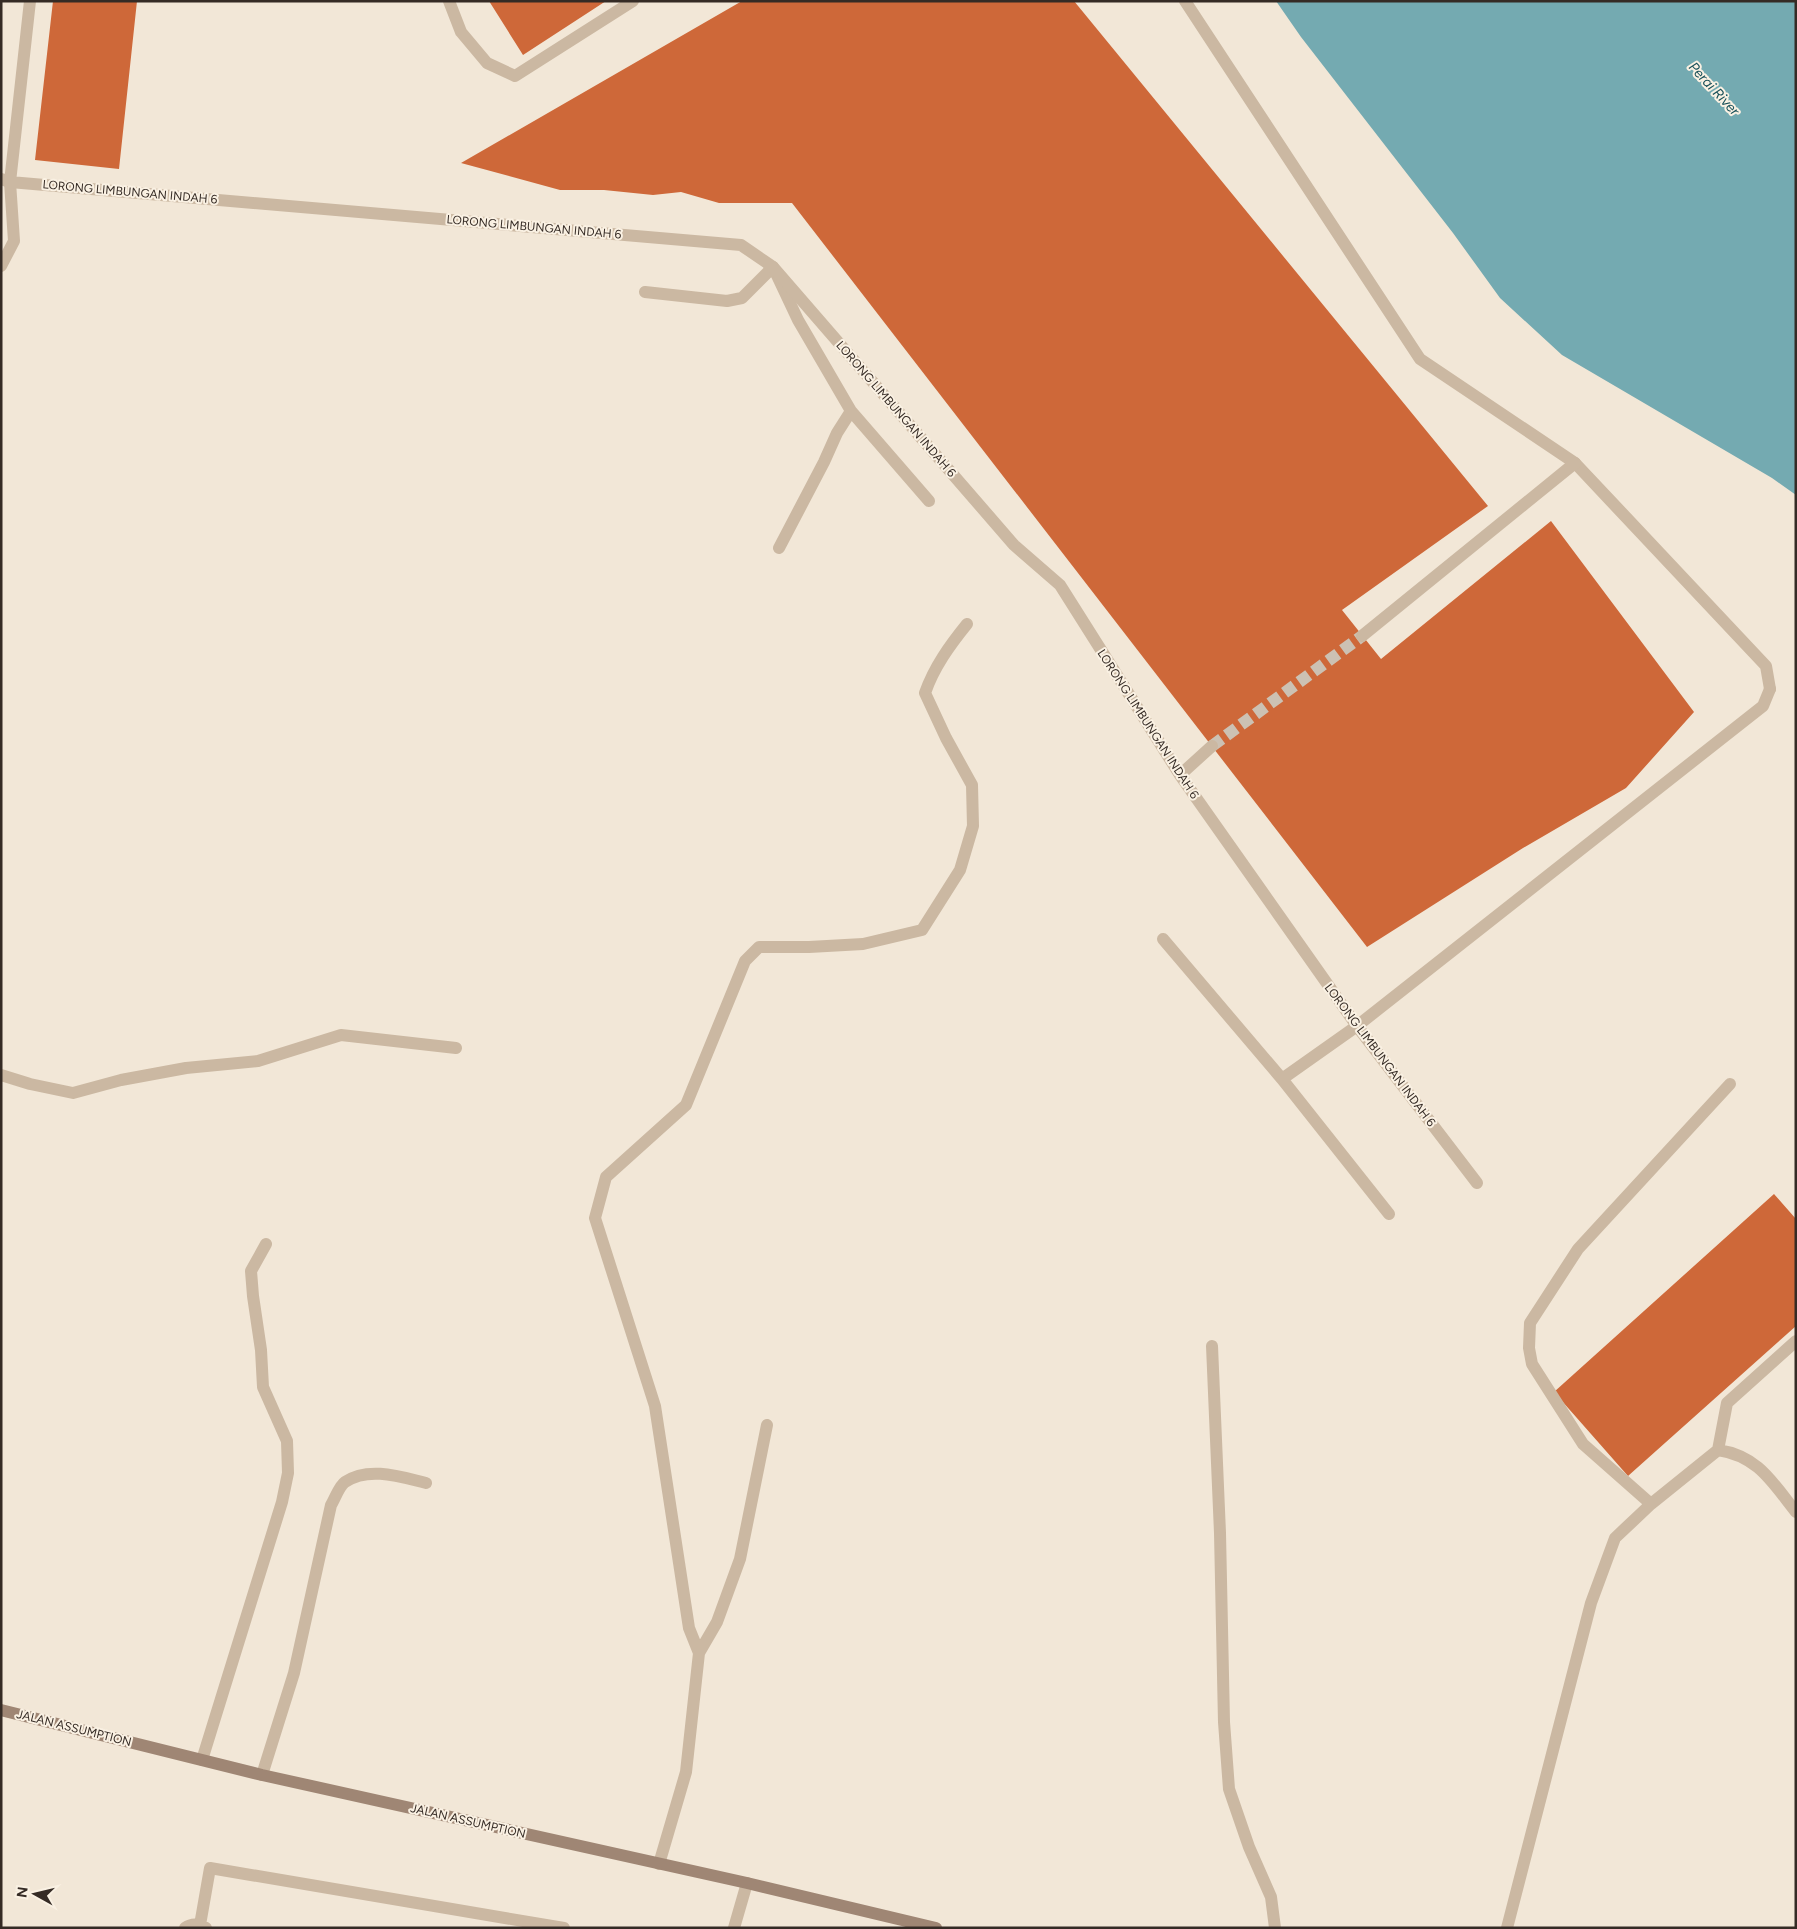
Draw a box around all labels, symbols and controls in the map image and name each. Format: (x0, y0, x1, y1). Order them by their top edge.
water label: Perai River (1685, 59, 1744, 120)
street label: LORONG LIMBUNGAN INDAH 6 (42, 177, 218, 207)
street label: LORONG LIMBUNGAN INDAH 6 (446, 212, 622, 242)
street label: LORONG LIMBUNGAN INDAH 6 (833, 338, 959, 480)
street label: LORONG LIMBUNGAN INDAH 6 (1094, 647, 1202, 802)
street label: LORONG LIMBUNGAN INDAH 6 (1322, 981, 1438, 1129)
street label: JALAN ASSUMPTION (15, 1707, 133, 1749)
street label: JALAN ASSUMPTION (409, 1801, 527, 1841)
north arrow (10, 1869, 60, 1919)
text: N (13, 1886, 32, 1899)

